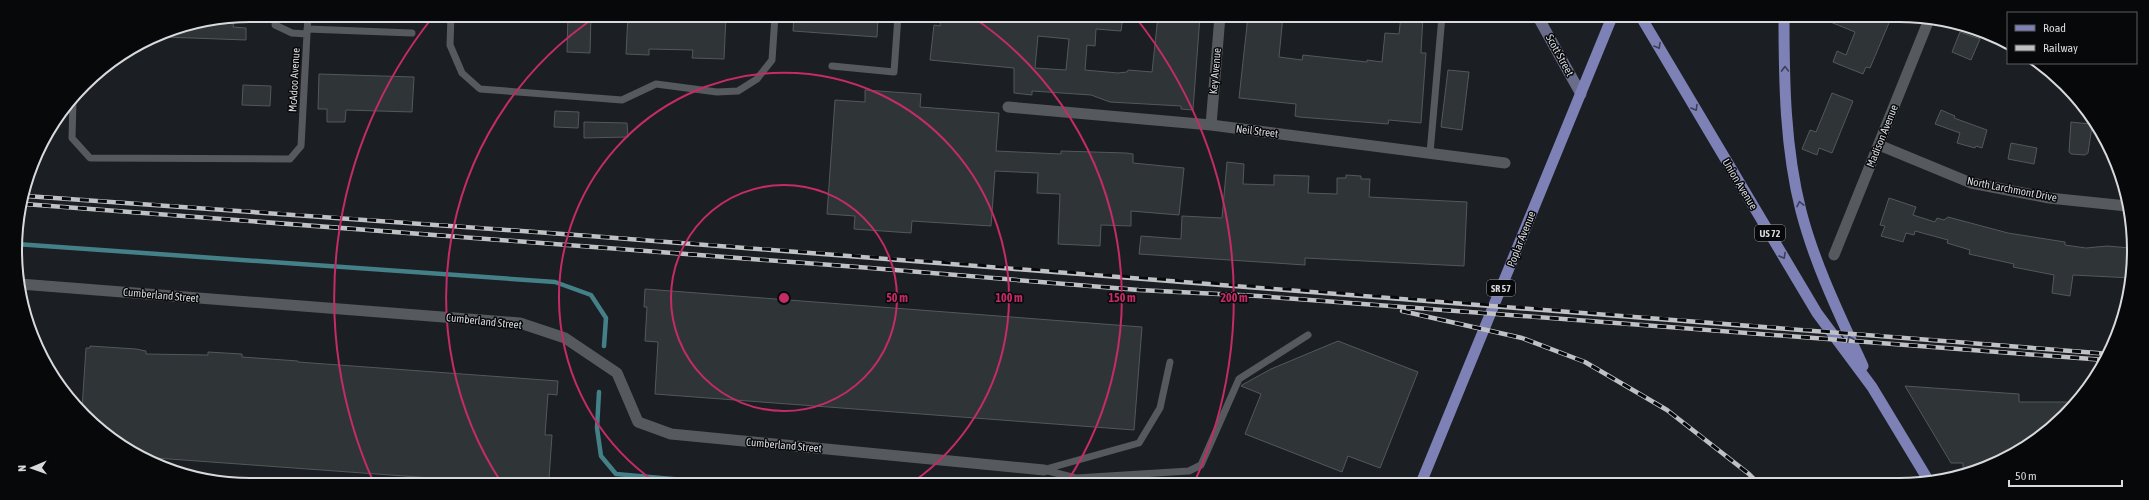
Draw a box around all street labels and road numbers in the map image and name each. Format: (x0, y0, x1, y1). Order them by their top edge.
street label: Scott Street (1544, 32, 1576, 78)
street label: Key Avenue (1207, 47, 1223, 95)
street label: McAdoo Avenue (286, 48, 302, 112)
street label: Madison Avenue (1864, 103, 1900, 169)
street label: Neil Street (1235, 122, 1279, 140)
street label: Union Avenue (1720, 157, 1760, 211)
street label: North Larchmont Drive (1966, 174, 2058, 204)
street label: Poplar Avenue (1504, 209, 1538, 269)
road number: US 72 (1755, 225, 1785, 241)
road number: SR 57 (1487, 280, 1515, 296)
street label: Cumberland Street (123, 286, 199, 304)
street label: Cumberland Street (446, 311, 522, 331)
street label: Cumberland Street (746, 436, 822, 454)

